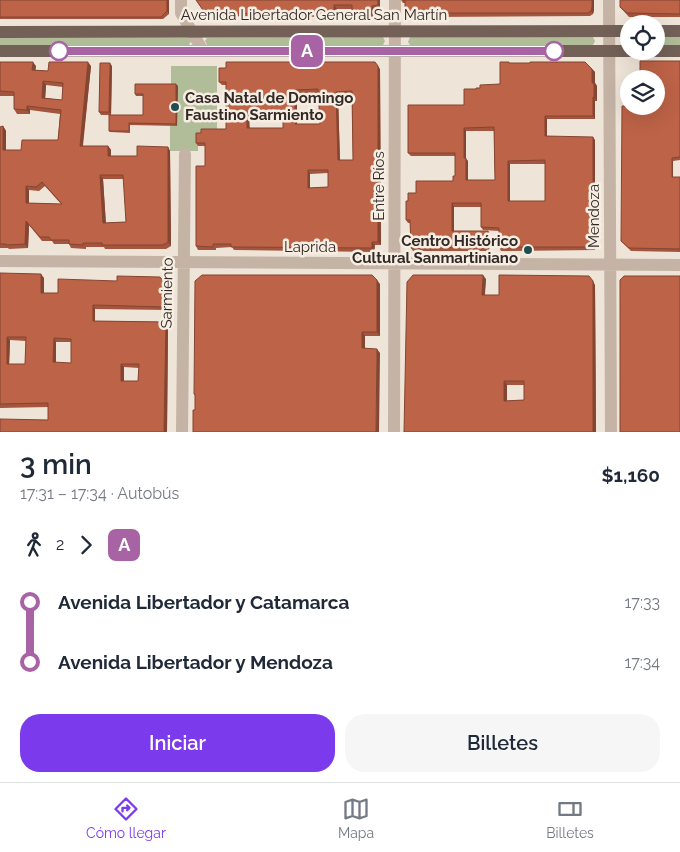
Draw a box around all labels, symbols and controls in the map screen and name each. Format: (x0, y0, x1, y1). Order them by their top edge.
street label: Avenida Libertador General San Martín (181, 6, 447, 24)
map controls (620, 15, 665, 115)
button: locate (620, 15, 665, 60)
line badge: A (291, 35, 323, 67)
text: A (301, 40, 313, 61)
unlabelled marker (49, 41, 69, 61)
unlabelled marker (544, 41, 564, 61)
button: layers (620, 70, 665, 115)
place label: Casa Natal de Domingo Faustino Sarmiento (185, 89, 353, 124)
marker: Casa Natal de Domingo Faustino Sarmiento (169, 101, 181, 113)
street label: Entre Ríos (370, 151, 388, 221)
street label: Mendoza (585, 184, 603, 248)
place label: Centro Histórico Cultural Sanmartiniano (352, 232, 518, 267)
street label: Laprida (284, 238, 336, 256)
marker: Centro Histórico Cultural Sanmartiniano (522, 244, 534, 256)
street label: Sarmiento (157, 257, 177, 329)
text: 3 min (20, 448, 92, 481)
text: $1,160 (602, 464, 660, 486)
text: 17:31 – 17:34 · Autobús (20, 484, 179, 503)
icon: walk (20, 531, 48, 559)
icon: forward (72, 531, 100, 559)
text: A (118, 534, 130, 555)
text: 2 (56, 535, 64, 554)
text: Avenida Libertador y Catamarca (58, 591, 349, 613)
text: 17:33 (625, 593, 660, 612)
text: Avenida Libertador y Mendoza (58, 651, 333, 673)
text: 17:34 (624, 653, 660, 672)
button: Iniciar (20, 714, 335, 772)
button: Billetes (345, 714, 660, 772)
tab: Cómo llegar (86, 795, 166, 841)
tab: Mapa (338, 795, 374, 841)
tab: Billetes (546, 795, 594, 841)

